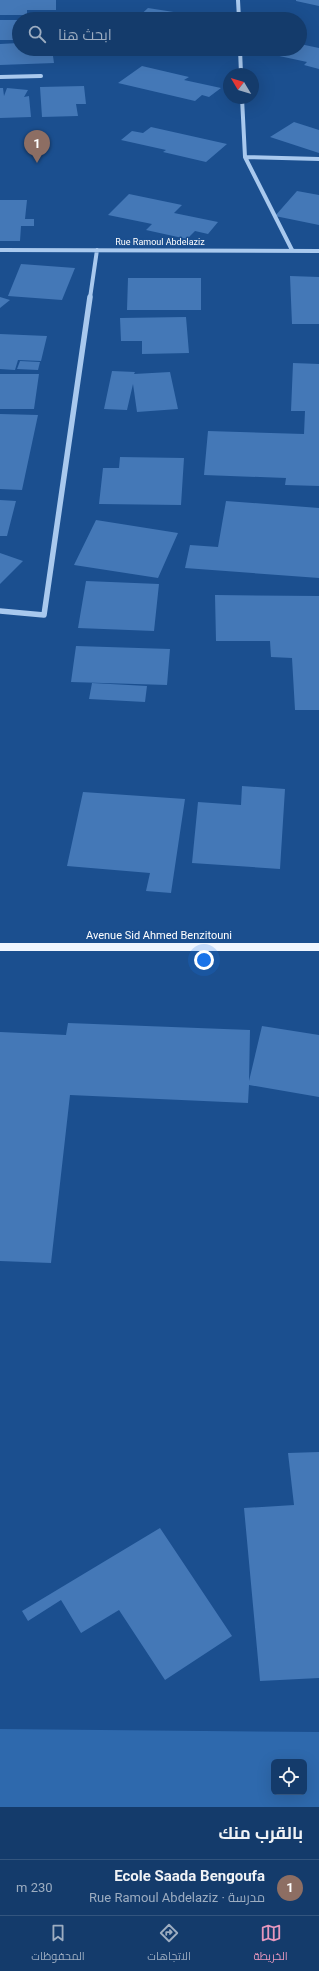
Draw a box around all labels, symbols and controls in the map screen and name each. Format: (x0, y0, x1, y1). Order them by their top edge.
search box (12, 12, 307, 56)
icon: search (26, 23, 48, 45)
text: ابحث هنا (58, 26, 112, 44)
north arrow (223, 68, 259, 104)
pin: 1 (24, 130, 50, 163)
street label: Rue Ramoul Abdelaziz (115, 237, 205, 247)
street label: Avenue Sid Ahmed Benzitouni (86, 929, 232, 942)
your location (194, 950, 214, 970)
map controls (271, 1759, 307, 1795)
button: locate (271, 1759, 307, 1795)
text: بالقرب منك (219, 1823, 303, 1843)
text: Ecole Saada Bengoufa (114, 1867, 265, 1885)
text: 230 m (16, 1880, 53, 1895)
text: 1 (286, 1880, 294, 1895)
text: مدرسة · Rue Ramoul Abdelaziz (89, 1890, 265, 1905)
tab: المحفوظات (31, 1922, 85, 1966)
tab: الاتجاهات (147, 1922, 191, 1966)
tab: الخريطة (253, 1922, 288, 1966)

